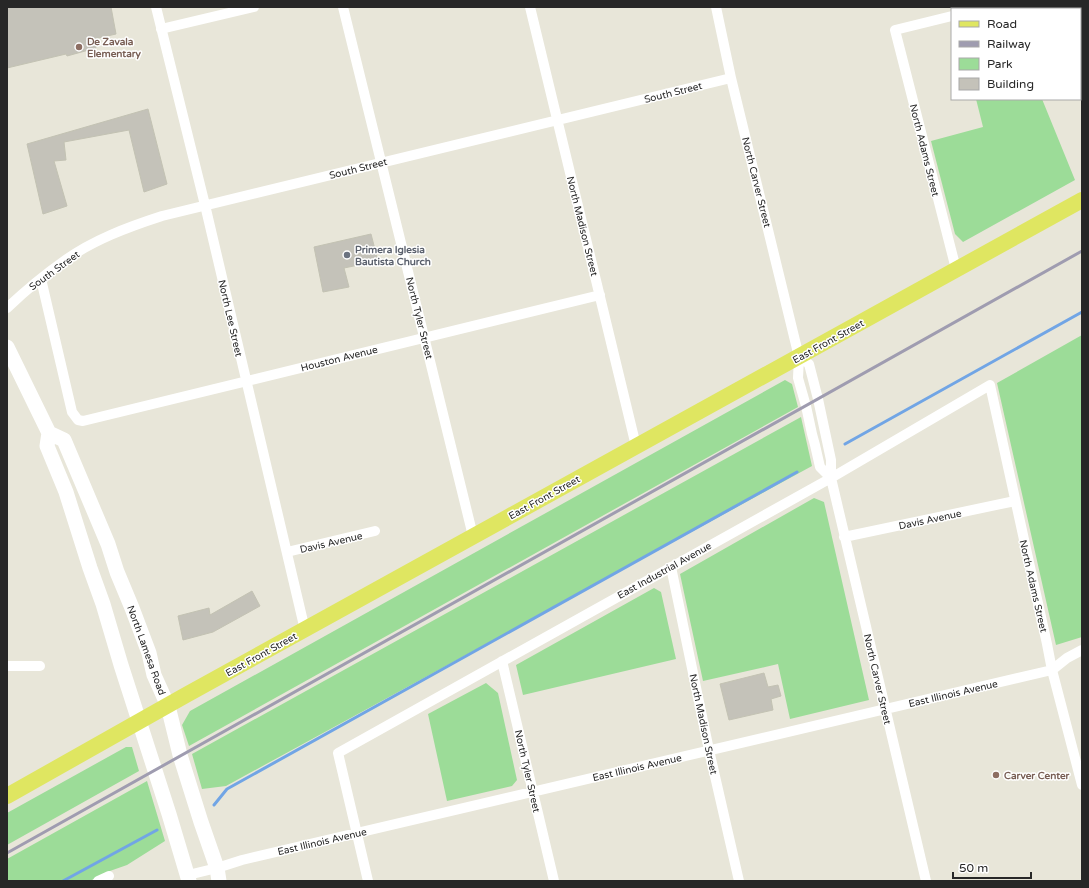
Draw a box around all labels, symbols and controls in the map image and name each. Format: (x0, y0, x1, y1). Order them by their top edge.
legend (951, 8, 1081, 100)
text: Road (987, 17, 1017, 31)
place label: De Zavala Elementary (87, 36, 142, 60)
text: Railway (987, 37, 1031, 51)
marker: De Zavala Elementary (74, 42, 84, 52)
text: Park (987, 57, 1013, 71)
text: Building (987, 77, 1034, 91)
street label: South Street (643, 80, 704, 106)
street label: North Adams Street (907, 103, 941, 198)
street label: North Carver Street (739, 136, 773, 229)
street label: South Street (328, 156, 389, 182)
street label: North Madison Street (564, 175, 600, 278)
place label: Primera Iglesia Bautista Church (355, 244, 431, 268)
street label: South Street (27, 248, 82, 293)
marker: Primera Iglesia Bautista Church (342, 250, 352, 260)
street label: North Tyler Street (403, 276, 435, 361)
street label: North Lee Street (215, 279, 245, 358)
street label: East Front Street (791, 317, 866, 366)
street label: Houston Avenue (300, 344, 379, 374)
street label: East Front Street (507, 473, 582, 522)
street label: Davis Avenue (898, 507, 963, 532)
street label: Davis Avenue (299, 530, 364, 556)
street label: North Adams Street (1017, 539, 1050, 634)
street label: East Industrial Avenue (615, 540, 714, 602)
street label: North Lamesa Road (124, 604, 168, 697)
street label: East Front Street (224, 630, 299, 679)
street label: North Carver Street (861, 633, 893, 726)
street label: North Madison Street (686, 673, 720, 776)
street label: East Illinois Avenue (907, 678, 999, 710)
street label: North Tyler Street (512, 729, 542, 814)
street label: East Illinois Avenue (591, 752, 683, 784)
marker: Carver Center (991, 770, 1001, 780)
place label: Carver Center (1004, 770, 1070, 782)
street label: East Illinois Avenue (276, 826, 368, 858)
scale bar (953, 854, 1031, 880)
text: 50 m (959, 861, 988, 875)

